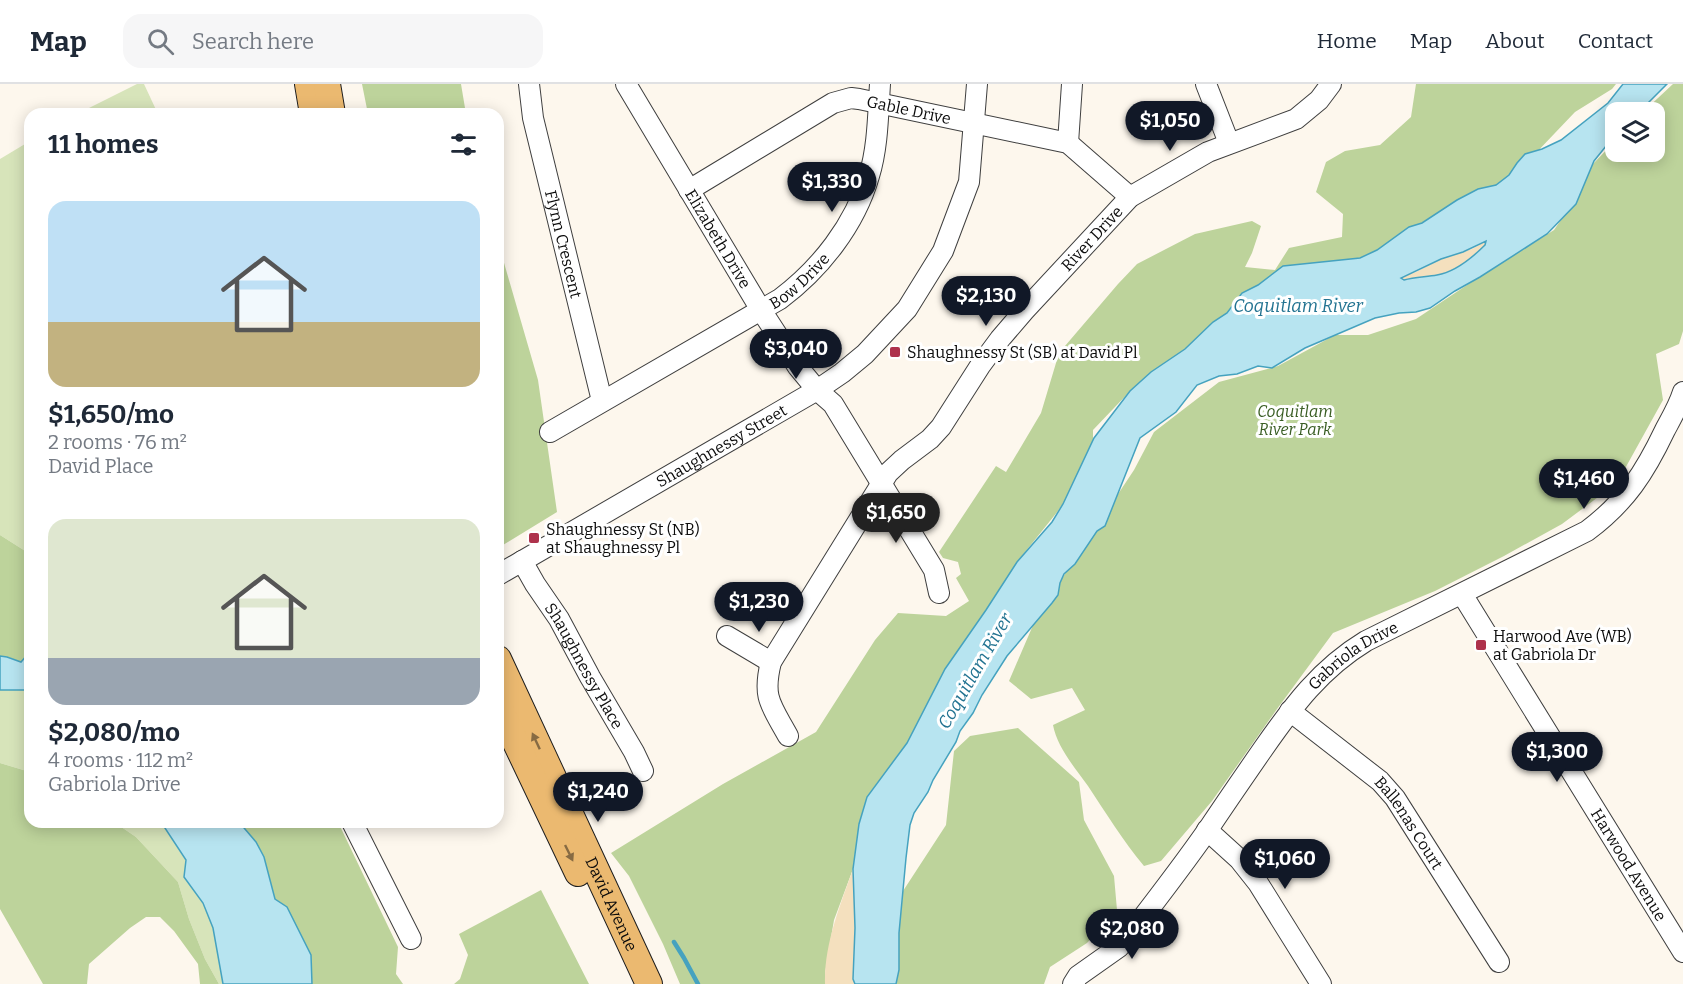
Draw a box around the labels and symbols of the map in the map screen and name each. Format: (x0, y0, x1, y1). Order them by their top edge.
street label: Gable Drive (865, 92, 953, 128)
pin: $1,050 (1121, 101, 1219, 152)
pin: $1,330 (783, 162, 881, 213)
street label: Elizabeth Drive (681, 186, 755, 292)
street label: Flynn Crescent (541, 188, 586, 300)
street label: River Drive (1057, 202, 1127, 275)
street label: Bow Drive (766, 249, 834, 313)
pin: $2,130 (937, 276, 1035, 327)
water label: Coquitlam River (1233, 295, 1364, 317)
pin: $3,040 (747, 329, 845, 380)
place label: Shaughnessy St (SB) at David Pl (907, 343, 1138, 362)
marker: Shaughnessy St (SB) at David Pl (888, 345, 902, 359)
street label: Shaughnessy Street (653, 401, 790, 491)
park label: Coquitlam River Park (1257, 402, 1333, 439)
pin: $1,460 (1535, 459, 1633, 510)
pin: $1,650 (847, 493, 945, 544)
place label: Shaughnessy St (NB) at Shaughnessy Pl (546, 520, 700, 557)
marker: Shaughnessy St (NB) at Shaughnessy Pl (527, 531, 541, 545)
pin: $1,230 (710, 582, 808, 633)
street label: Shaughnessy Place (541, 599, 627, 732)
water label: Coquitlam River (933, 609, 1017, 733)
street label: Gabriola Drive (1304, 618, 1401, 694)
place label: Harwood Ave (WB) at Gabriola Dr (1493, 627, 1632, 664)
marker: Harwood Ave (WB) at Gabriola Dr (1474, 638, 1488, 652)
one-way arrow (531, 732, 540, 749)
pin: $1,300 (1508, 732, 1606, 783)
pin: $1,240 (549, 772, 647, 823)
street label: Ballenas Court (1370, 773, 1447, 873)
street label: Harwood Avenue (1587, 805, 1670, 924)
pin: $1,060 (1236, 839, 1334, 890)
one-way arrow (564, 844, 573, 861)
street label: David Avenue (581, 854, 641, 954)
pin: $2,080 (1083, 909, 1181, 960)

